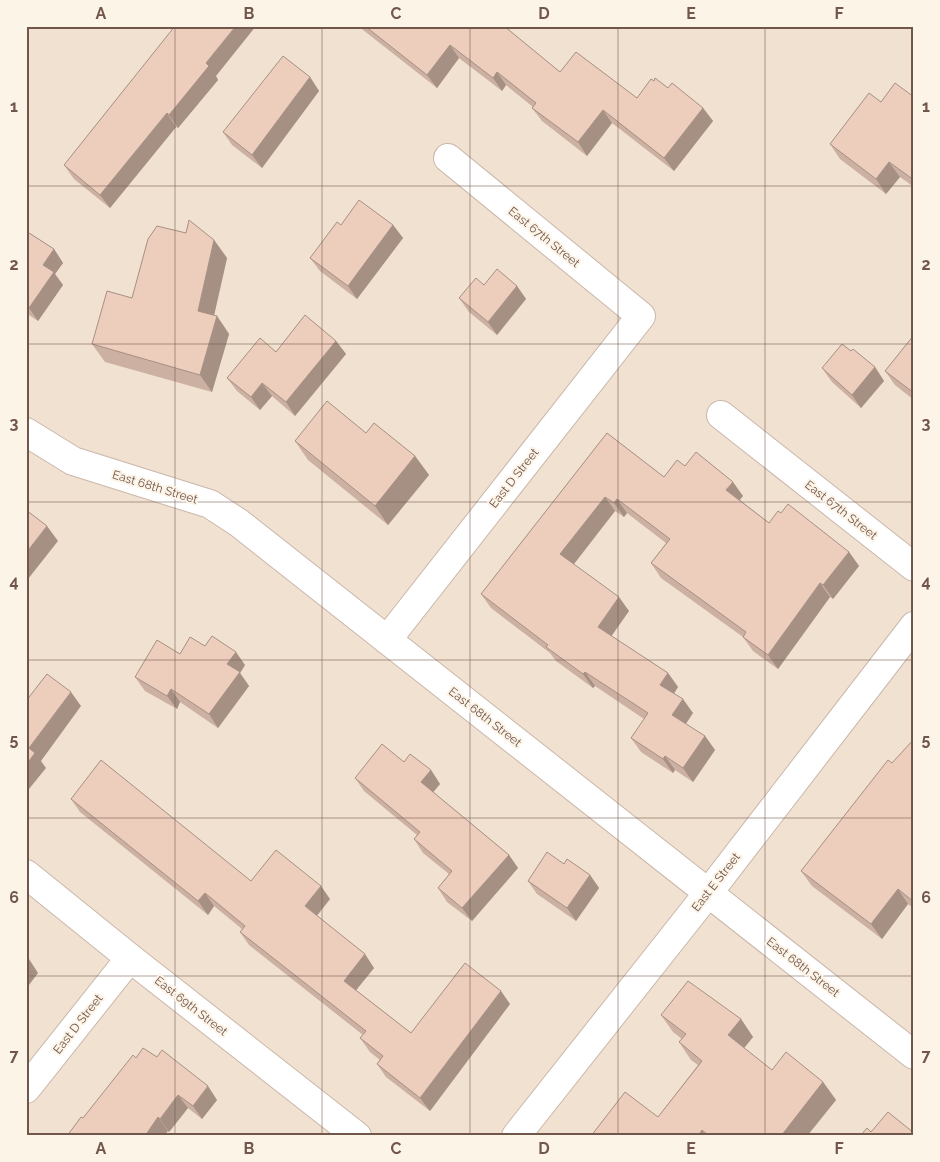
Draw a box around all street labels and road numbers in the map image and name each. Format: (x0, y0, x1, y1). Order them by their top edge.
street label: East 67th Street (506, 204, 582, 270)
street label: East D Street (486, 445, 542, 511)
street label: East 68th Street (111, 467, 199, 507)
street label: East 67th Street (802, 477, 880, 543)
street label: East 68th Street (446, 684, 524, 750)
street label: East E Street (689, 850, 743, 914)
street label: East 68th Street (764, 934, 842, 1000)
street label: East 69th Street (152, 973, 230, 1039)
street label: East D Street (50, 991, 106, 1057)

